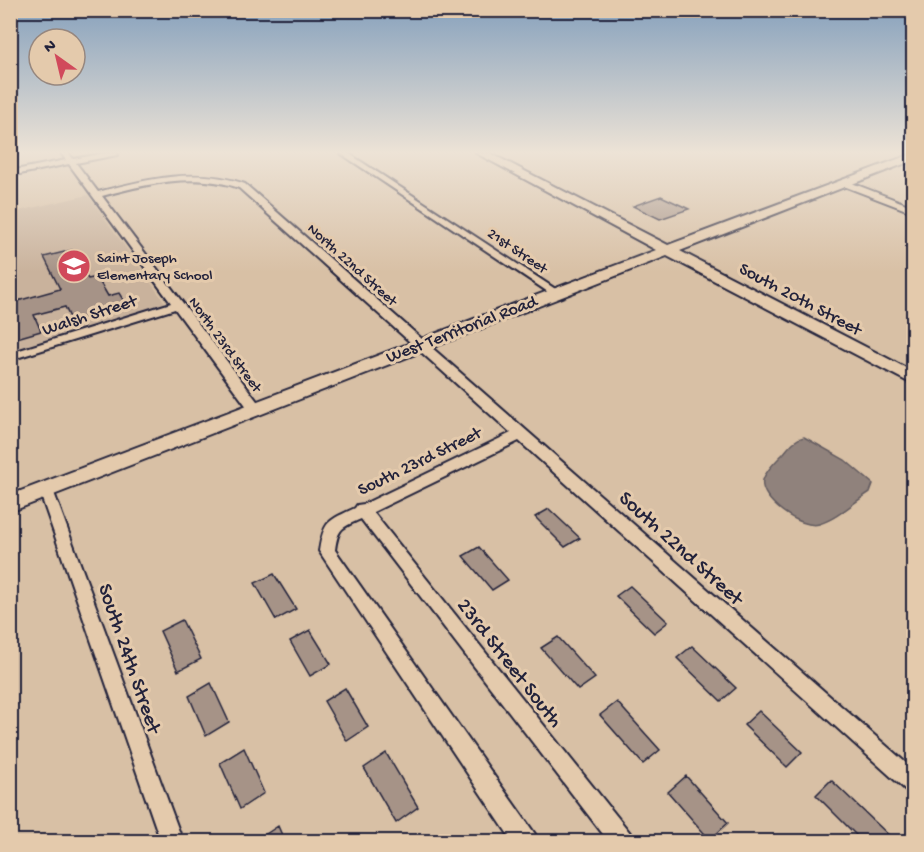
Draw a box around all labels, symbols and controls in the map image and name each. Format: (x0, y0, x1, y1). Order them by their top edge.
north arrow (27, 27, 87, 87)
text: N (41, 36, 61, 58)
street label: North 22nd Street (303, 220, 402, 312)
street label: 21st Street (483, 225, 552, 279)
school or university icon: Saint Joseph Elementary School (56, 248, 92, 284)
place label: Saint Joseph Elementary School (97, 250, 213, 285)
street label: South 20th Street (735, 259, 866, 342)
street label: Walsh Street (40, 291, 141, 341)
street label: West Territorial Road (383, 291, 542, 369)
street label: North 23rd Street (184, 294, 266, 398)
street label: South 23rd Street (355, 423, 487, 501)
street label: South 22nd Street (612, 487, 749, 614)
street label: South 24th Street (90, 581, 166, 739)
street label: 23rd Street South (450, 595, 566, 734)

